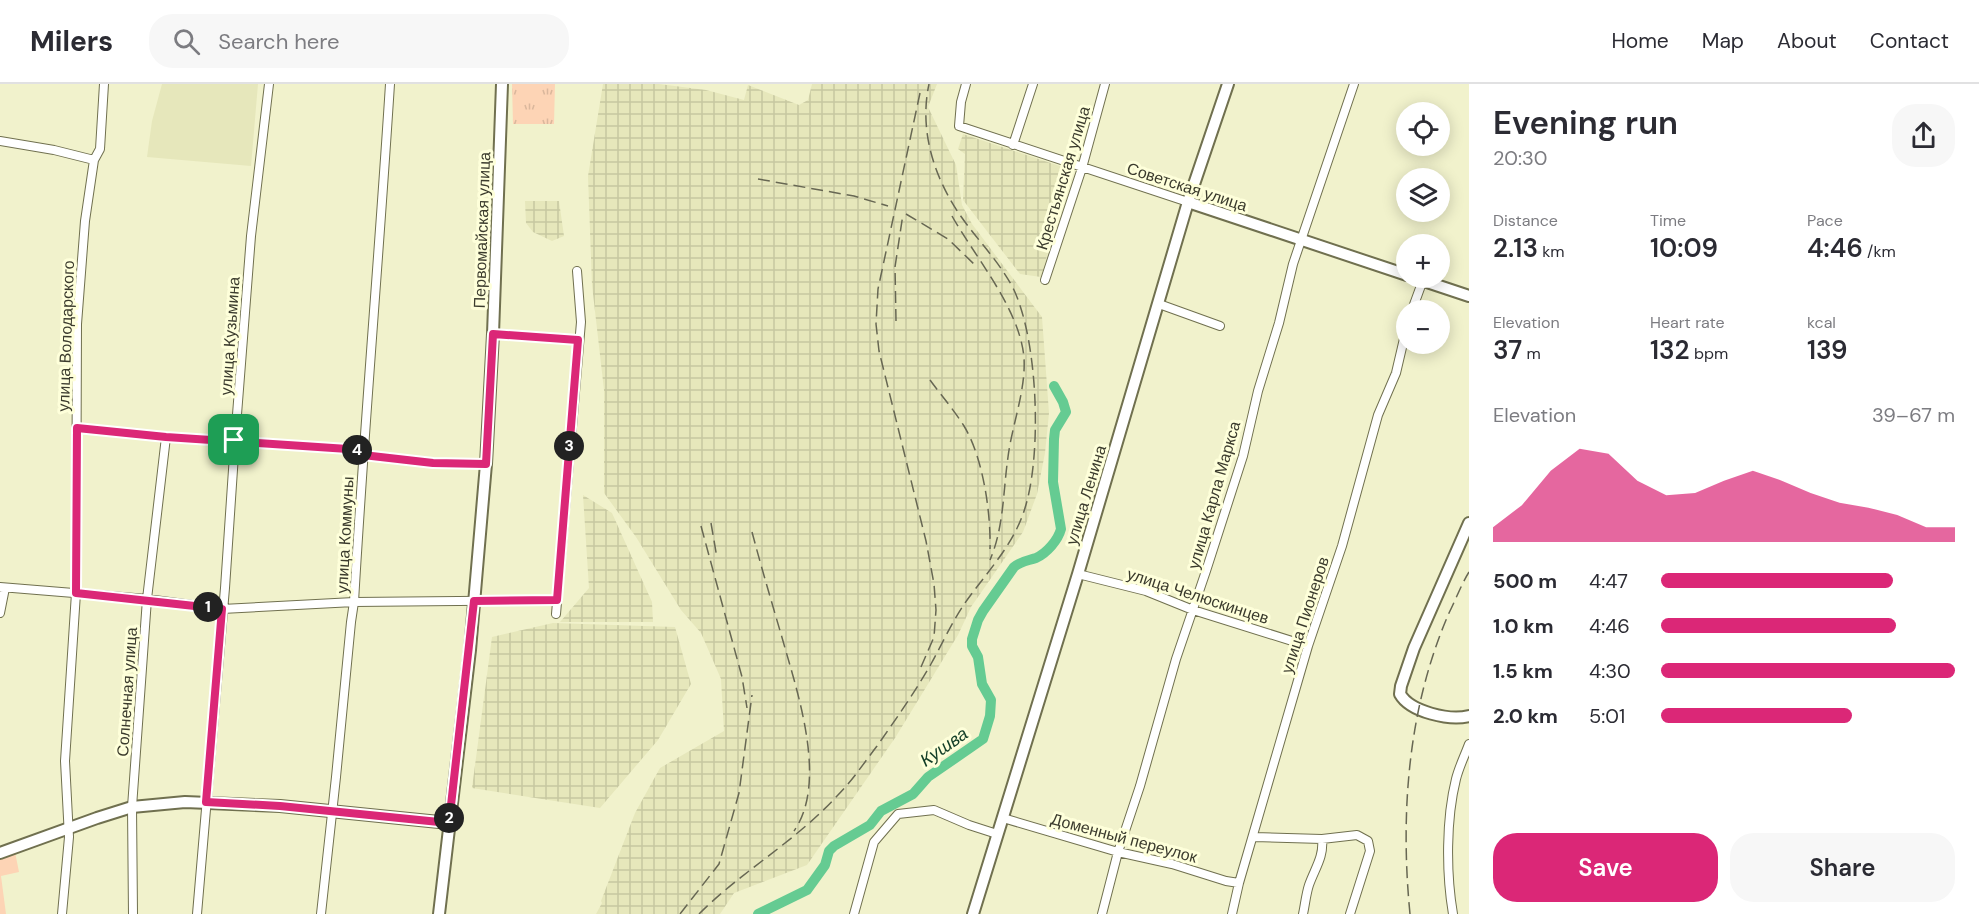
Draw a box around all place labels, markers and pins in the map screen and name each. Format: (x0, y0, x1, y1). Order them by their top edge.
pin (208, 414, 259, 465)
pin: 3 (554, 431, 584, 461)
pin: 4 (342, 435, 372, 465)
pin: 1 (193, 592, 223, 622)
pin: 2 (434, 803, 464, 833)

